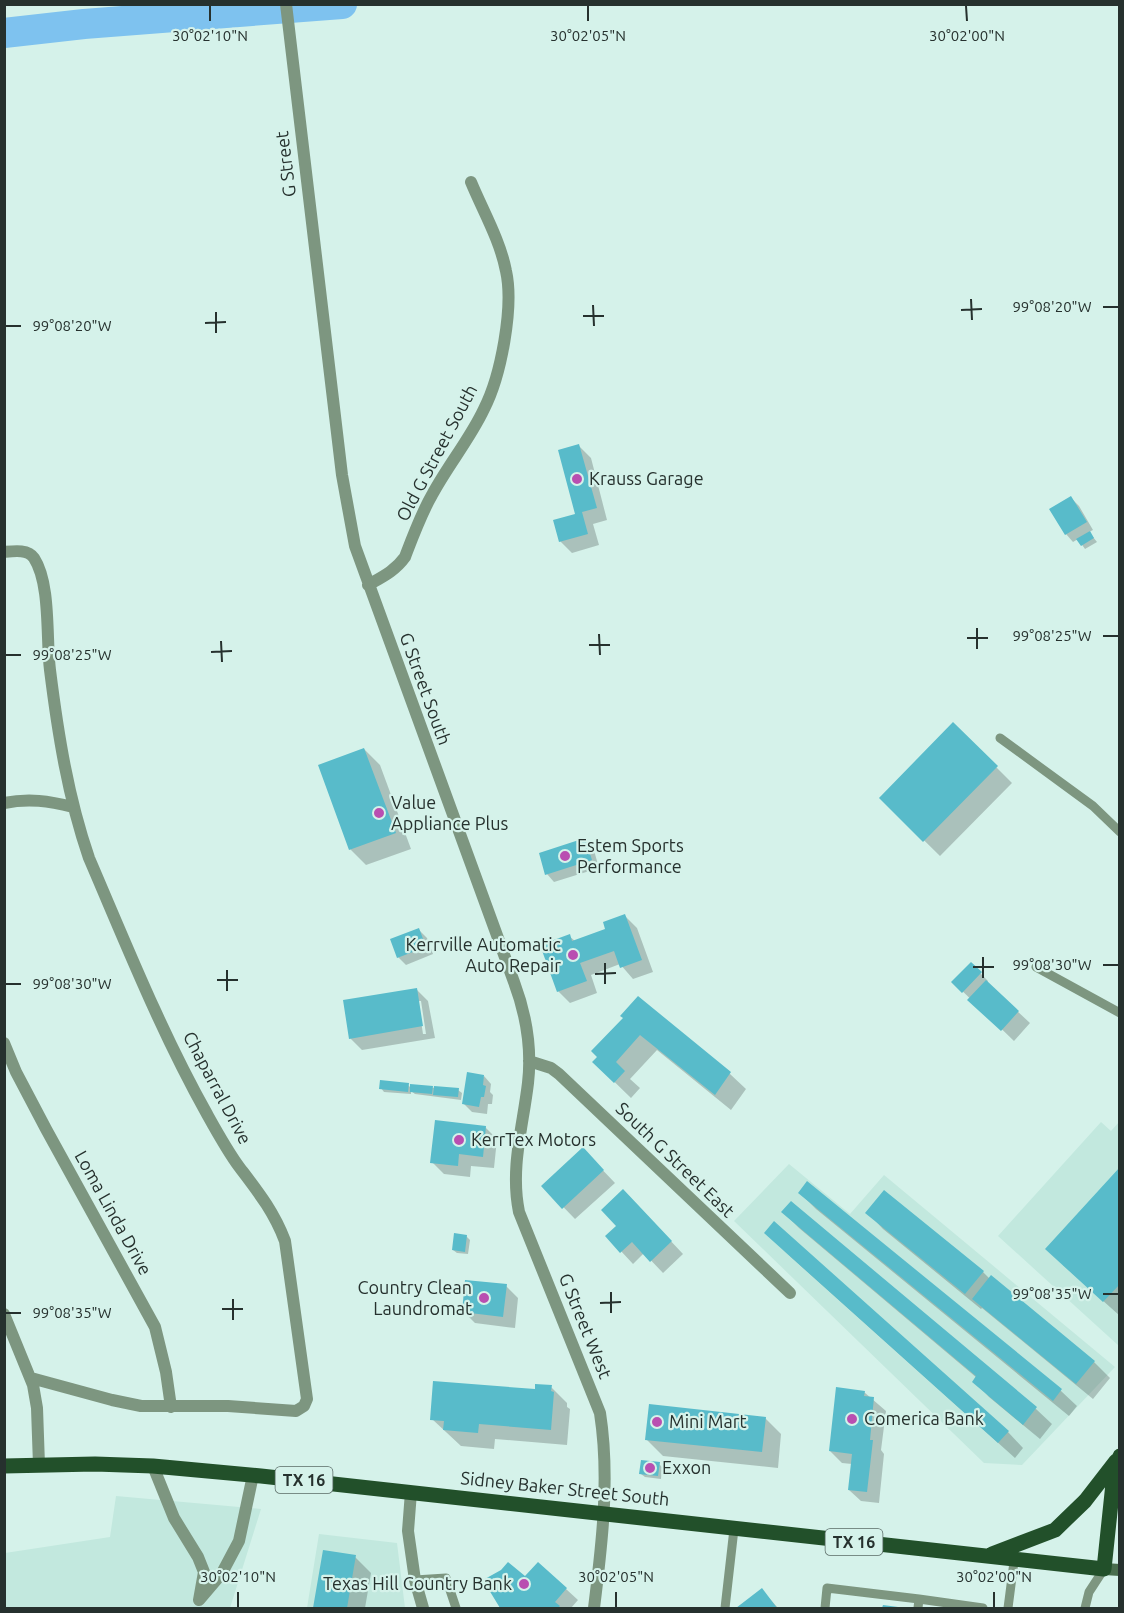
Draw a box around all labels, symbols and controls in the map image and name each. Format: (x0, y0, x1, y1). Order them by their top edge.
text: 30°02'10"N (172, 27, 248, 44)
text: 30°02'05"N (550, 27, 626, 44)
text: 30°02'00"N (929, 27, 1005, 44)
street label: G Street (271, 130, 299, 198)
text: 99°08'20"W (1012, 298, 1092, 315)
text: 99°08'20"W (32, 317, 112, 334)
street label: Old G Street South (392, 381, 480, 524)
place label: Krauss Garage (589, 468, 704, 488)
marker: Krauss Garage (570, 472, 584, 486)
text: 99°08'25"W (1012, 627, 1092, 644)
street label: G Street South (396, 630, 456, 748)
text: 99°08'25"W (32, 646, 112, 663)
place label: Value Appliance Plus (391, 792, 509, 833)
marker: Value Appliance Plus (372, 806, 386, 820)
place label: Estem Sports Performance (577, 835, 684, 876)
marker: Estem Sports Performance (558, 849, 572, 863)
place label: Kerrville Automatic Auto Repair (405, 934, 561, 975)
marker: Kerrville Automatic Auto Repair (566, 948, 580, 962)
text: 99°08'30"W (1012, 956, 1092, 973)
text: 99°08'30"W (32, 975, 112, 992)
street label: Chaparral Drive (180, 1028, 256, 1147)
street label: South G Street East (613, 1098, 739, 1221)
place label: KerrTex Motors (471, 1129, 596, 1149)
marker: KerrTex Motors (452, 1133, 466, 1147)
street label: Loma Linda Drive (71, 1147, 156, 1278)
street label: G Street West (556, 1270, 616, 1381)
place label: Country Clean Laundromat (358, 1277, 472, 1318)
text: 99°08'35"W (1012, 1285, 1092, 1302)
marker: Country Clean Laundromat (477, 1291, 491, 1305)
text: 99°08'35"W (32, 1304, 112, 1321)
place label: Comerica Bank (864, 1408, 984, 1428)
place label: Mini Mart (669, 1411, 747, 1431)
marker: Comerica Bank (845, 1412, 859, 1426)
marker: Mini Mart (650, 1415, 664, 1429)
place label: Exxon (662, 1457, 711, 1477)
marker: Exxon (643, 1461, 657, 1475)
road number: TX 16 (276, 1467, 332, 1493)
street label: Sidney Baker Street South (460, 1467, 670, 1509)
road number: TX 16 (826, 1529, 882, 1555)
text: 30°02'10"N (200, 1568, 276, 1585)
text: 30°02'05"N (578, 1568, 654, 1585)
text: 30°02'00"N (956, 1568, 1032, 1585)
place label: Texas Hill Country Bank (323, 1573, 512, 1593)
marker: Texas Hill Country Bank (517, 1577, 531, 1591)

